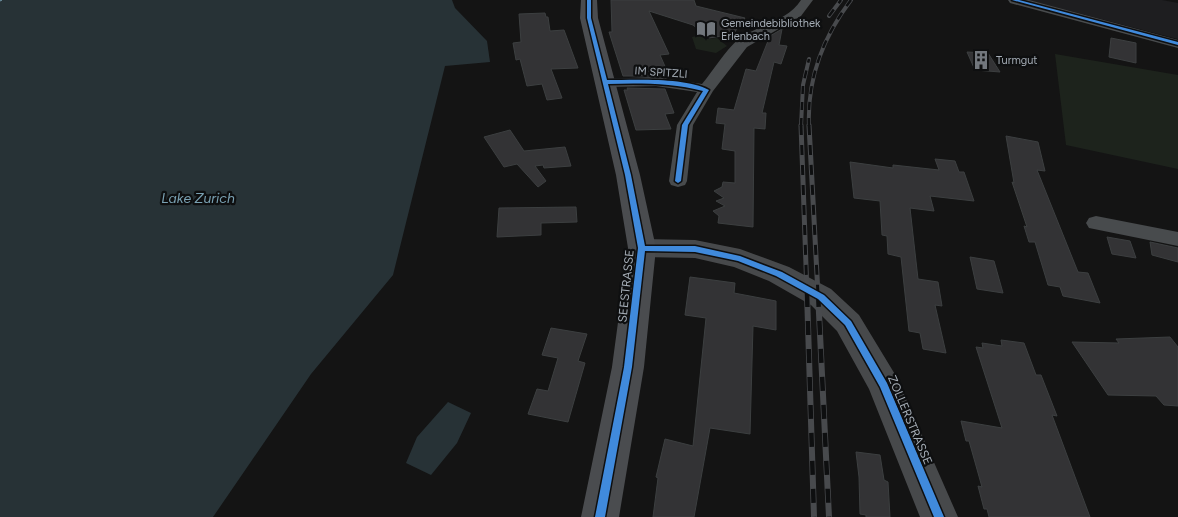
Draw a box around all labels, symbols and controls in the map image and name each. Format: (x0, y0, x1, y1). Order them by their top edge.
place label: Gemeindebibliothek Erlenbach (721, 17, 821, 43)
library icon: Gemeindebibliothek Erlenbach (695, 18, 717, 40)
building icon: Turmgut (970, 49, 992, 71)
place label: Turmgut (996, 54, 1038, 67)
street label: IM SPITZLI (634, 64, 688, 81)
water label: Lake Zurich (161, 190, 235, 207)
street label: SEESTRASSE (615, 249, 637, 323)
street label: ZOLLERSTRASSE (885, 373, 935, 467)

